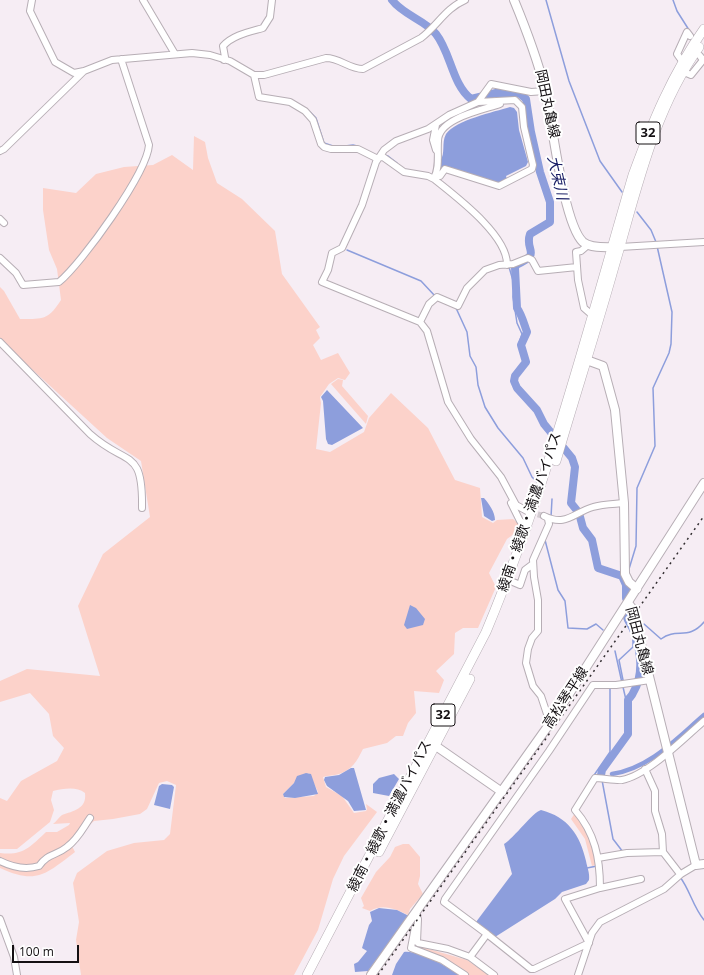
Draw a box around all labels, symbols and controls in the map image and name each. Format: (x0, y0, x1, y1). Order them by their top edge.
street label: 岡田丸亀線 (532, 68, 562, 140)
road number: 32 (636, 122, 660, 144)
water label: 大束川 (543, 154, 571, 202)
street label: 綾南・綾歌・満濃バイパス (495, 430, 565, 594)
street label: 岡田丸亀線 (622, 605, 656, 677)
street label: 高松琴平線 (540, 664, 592, 732)
road number: 32 (431, 704, 455, 726)
street label: 綾南・綾歌・満濃バイパス (344, 737, 436, 895)
scale bar (14, 937, 81, 963)
text: 100 m (19, 943, 54, 960)

